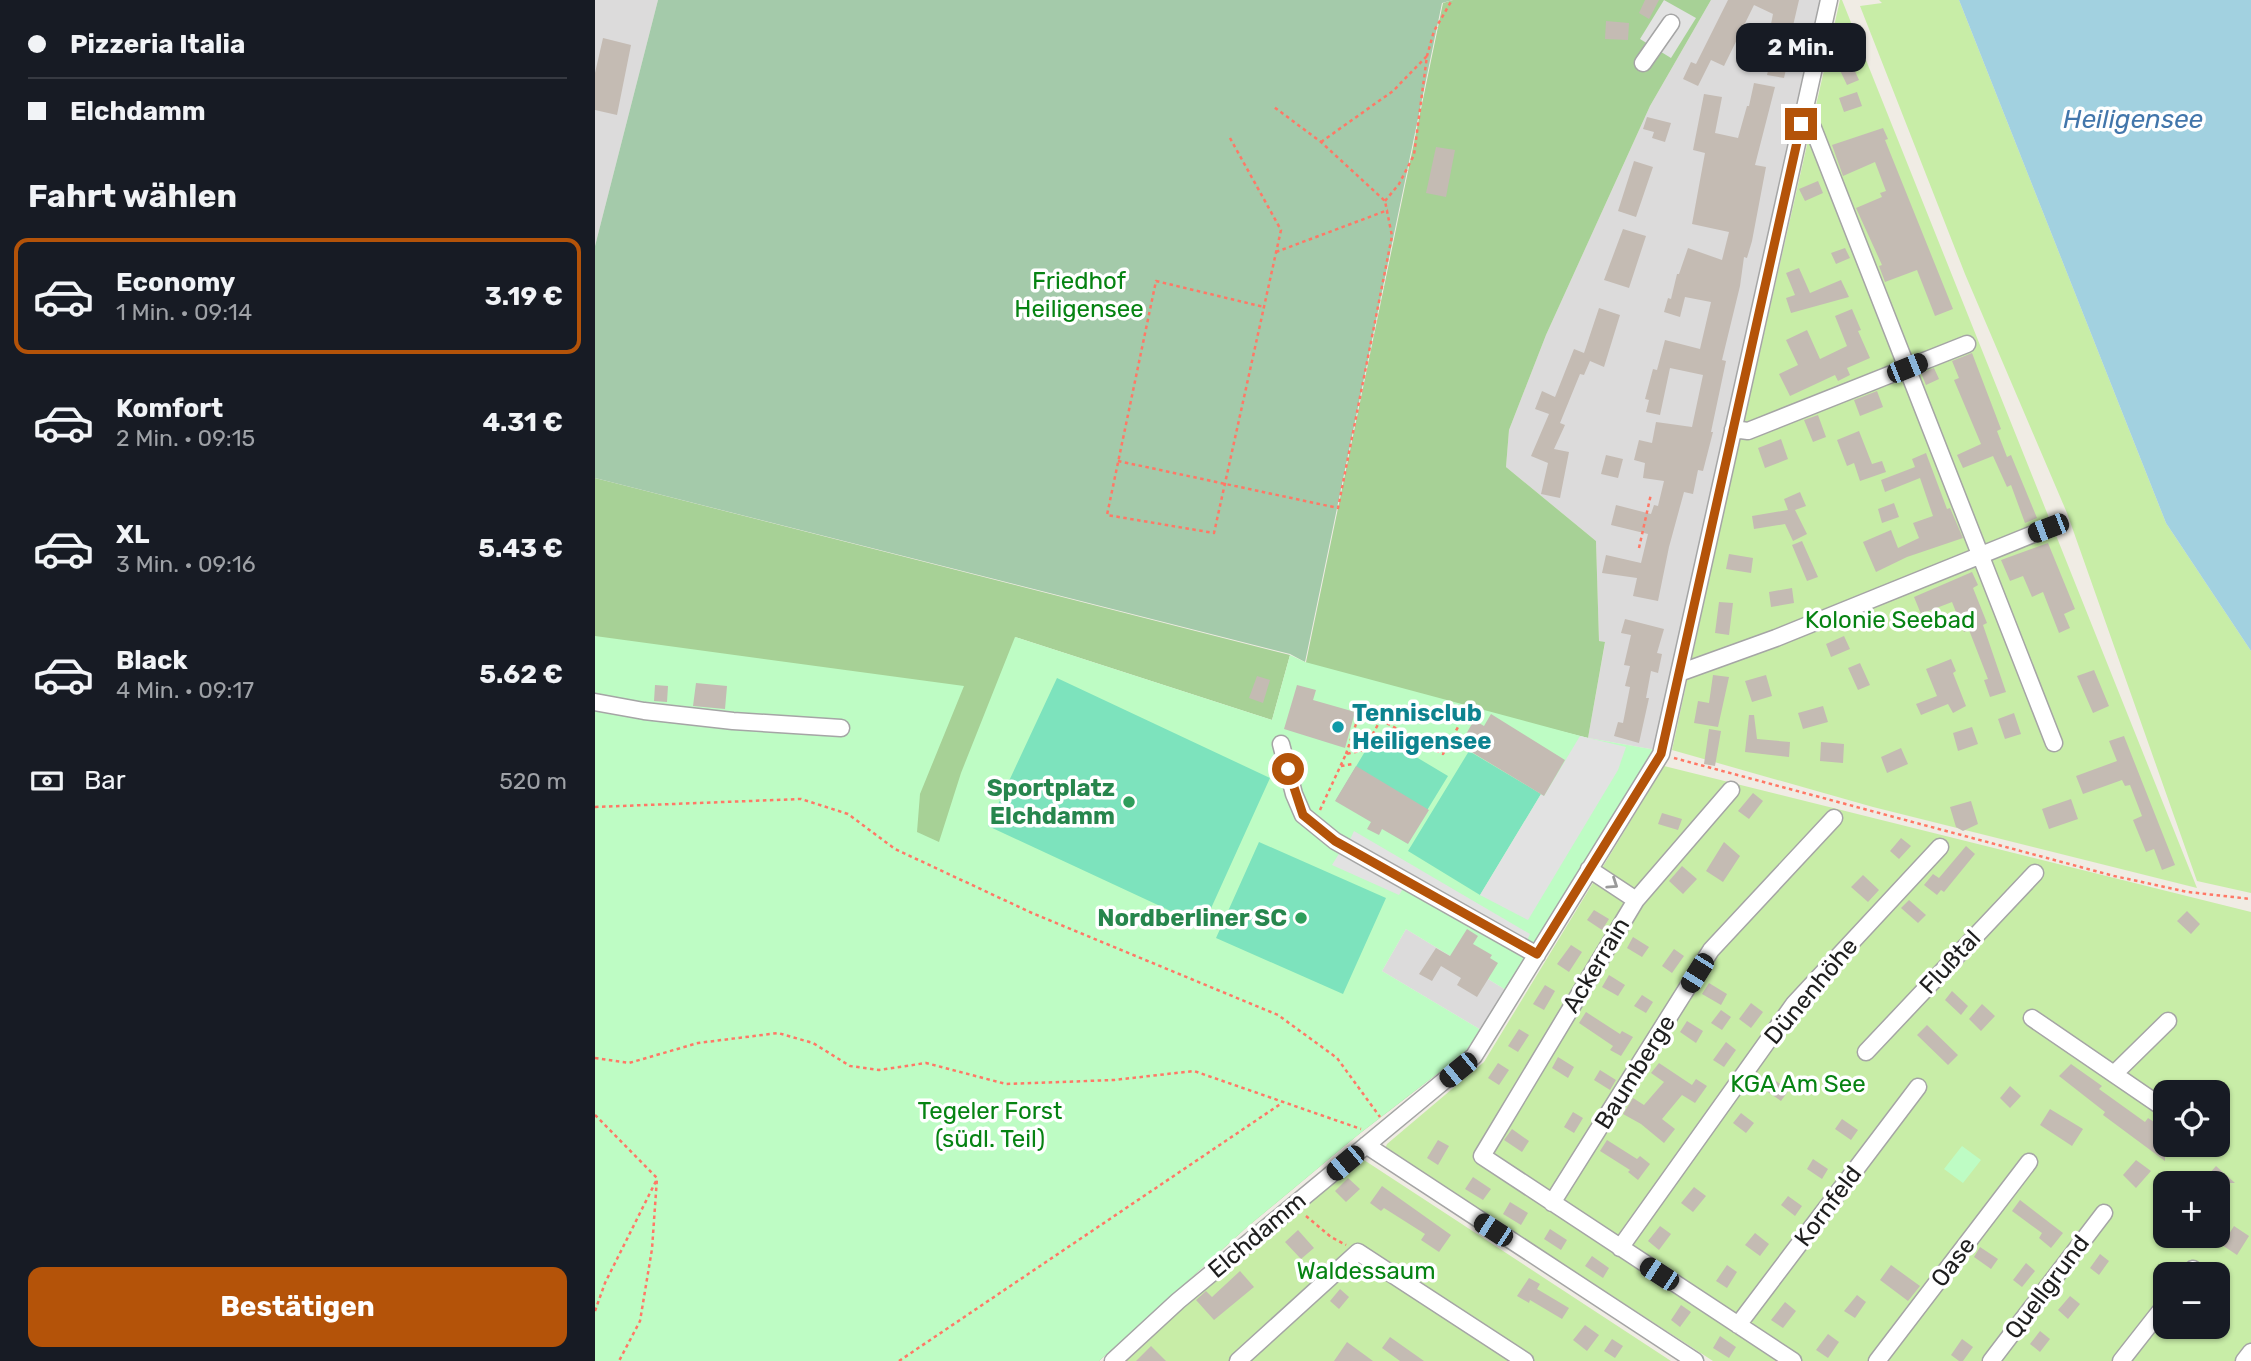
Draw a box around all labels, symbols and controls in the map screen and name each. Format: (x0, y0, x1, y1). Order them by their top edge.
callout: 2 Min. (1736, 23, 1866, 72)
text: Pizzeria Italia (70, 29, 245, 60)
text: 2 Min. (1768, 33, 1834, 61)
text: Elchdamm (70, 96, 206, 127)
water label: Heiligensee (2063, 104, 2204, 135)
route end (1785, 108, 1817, 140)
text: Fahrt wählen (28, 177, 237, 215)
icon: car (32, 265, 95, 328)
text: Economy (116, 267, 235, 298)
park label: Friedhof Heiligensee (1014, 267, 1144, 323)
text: 3.19 € (485, 281, 563, 312)
text: 1 Min. · 09:14 (116, 298, 252, 326)
car (1884, 350, 1931, 386)
icon: car (32, 391, 95, 454)
text: Komfort (116, 393, 223, 424)
text: 4.31 € (482, 407, 563, 438)
text: 2 Min. · 09:15 (116, 424, 255, 452)
car (2025, 511, 2072, 545)
icon: car (32, 517, 95, 580)
text: XL (116, 519, 149, 550)
text: 5.43 € (478, 533, 563, 564)
text: 3 Min. · 09:16 (116, 550, 256, 578)
park label: Kolonie Seebad (1805, 606, 1975, 634)
icon: car (32, 643, 95, 706)
text: Black (116, 645, 188, 676)
text: 5.62 € (479, 659, 563, 690)
text: 4 Min. · 09:17 (116, 676, 254, 704)
place label: Tennisclub Heiligensee (1352, 699, 1491, 755)
marker: Tennisclub Heiligensee (1330, 719, 1346, 735)
route start (1272, 753, 1304, 785)
icon: cash (28, 762, 66, 800)
text: Bar (84, 765, 126, 796)
text: 520 m (499, 767, 567, 795)
place label: Sportplatz Elchdamm (987, 774, 1115, 830)
marker: Sportplatz Elchdamm (1121, 794, 1137, 810)
one-way arrow (1605, 876, 1618, 888)
place label: Nordberliner SC (1097, 904, 1287, 932)
marker: Nordberliner SC (1293, 910, 1309, 926)
street label: Ackerrain (1557, 912, 1635, 1018)
street label: Flußtal (1914, 924, 1986, 1000)
street label: Dünenhöhe (1759, 932, 1863, 1050)
car (1677, 950, 1718, 996)
street label: Baumberge (1589, 1010, 1681, 1134)
car (1436, 1049, 1481, 1091)
park label: KGA Am See (1730, 1070, 1866, 1098)
map controls (2153, 1080, 2230, 1339)
button: locate (2153, 1080, 2230, 1157)
park label: Tegeler Forst (südl. Teil) (918, 1097, 1062, 1153)
car (1323, 1141, 1368, 1185)
street label: Kornfeld (1789, 1160, 1867, 1252)
button: + (2153, 1171, 2230, 1248)
street label: Elchdamm (1203, 1186, 1311, 1284)
car (1470, 1210, 1517, 1250)
street label: Quellgrund (1999, 1230, 2095, 1344)
street label: Oase (1925, 1232, 1981, 1292)
car (1636, 1254, 1683, 1294)
park label: Waldessaum (1296, 1257, 1436, 1285)
button: − (2153, 1262, 2230, 1339)
button: Bestätigen (28, 1267, 567, 1347)

